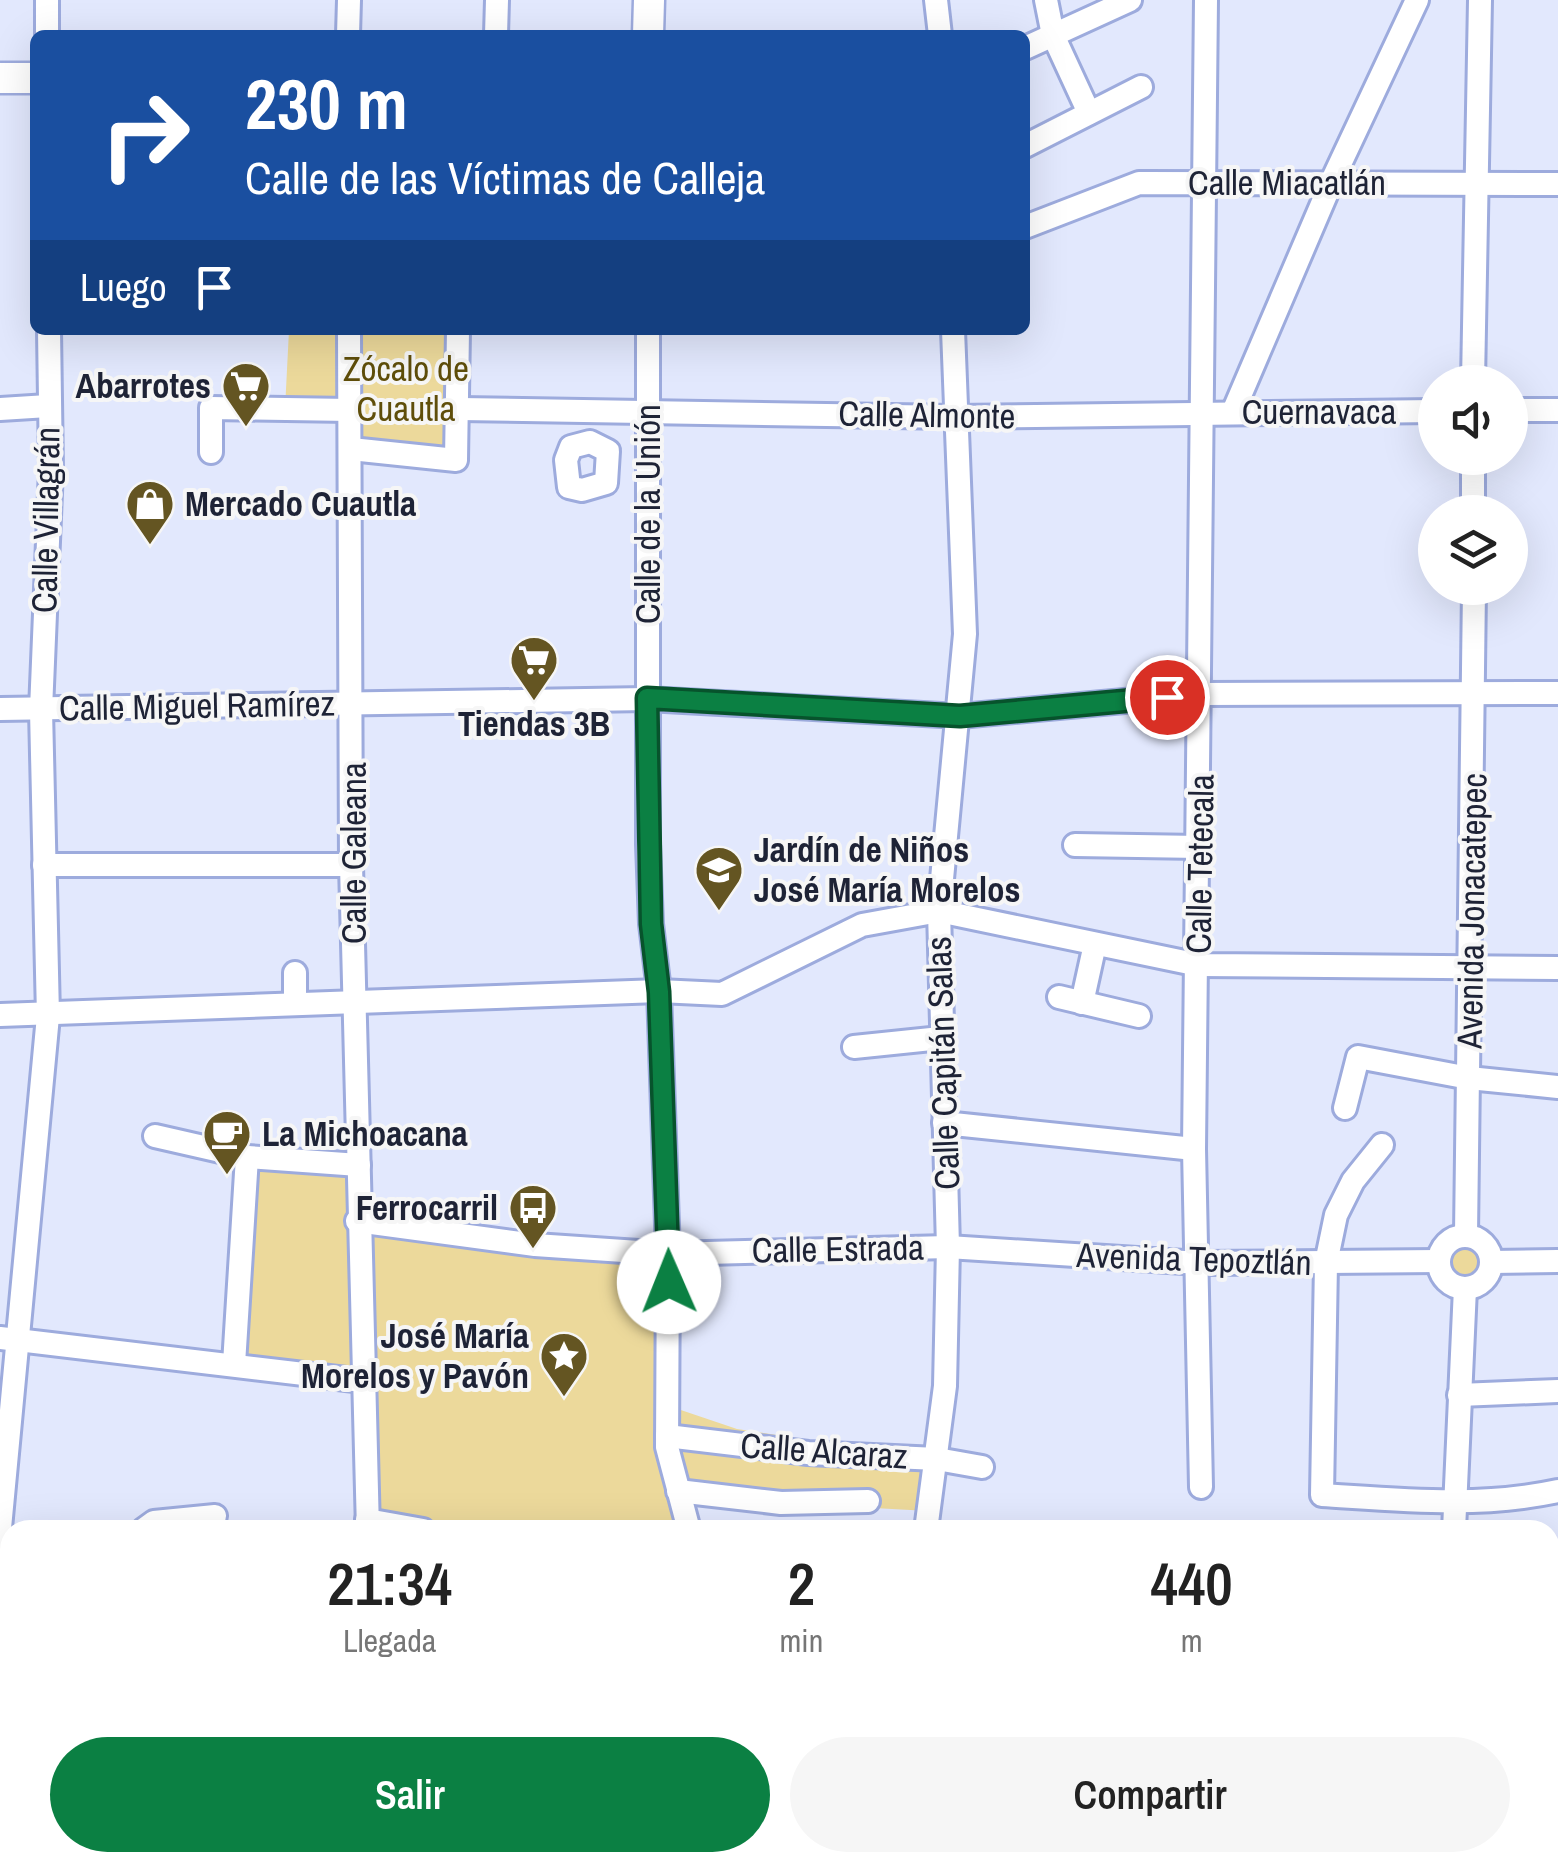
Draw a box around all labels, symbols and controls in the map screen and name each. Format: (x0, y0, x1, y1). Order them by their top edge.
text: 230 m (245, 57, 408, 151)
icon: right (80, 70, 210, 200)
text: Calle de las Víctimas de Calleja (245, 147, 765, 208)
street label: Calle Miacatlán (1188, 159, 1386, 206)
icon: arrive (187, 260, 242, 315)
text: Luego (80, 262, 167, 313)
park label: Zócalo de Cuautla (343, 345, 469, 432)
supermarket icon: Abarrotes (220, 360, 272, 428)
place label: Abarrotes (75, 362, 211, 409)
map controls (1418, 365, 1528, 605)
button: sound (1418, 365, 1528, 475)
street label: Cuernavaca (1242, 388, 1396, 435)
street label: Calle Almonte (838, 389, 1016, 440)
street label: Calle de la Unión (624, 404, 671, 624)
street label: Calle Villagrán (20, 427, 71, 613)
shop icon: Mercado Cuautla (124, 478, 176, 546)
place label: Mercado Cuautla (185, 480, 416, 527)
button: layers (1418, 495, 1528, 605)
supermarket icon: Tiendas 3B (508, 634, 560, 702)
pin (1125, 655, 1210, 740)
icon: arrive (1140, 670, 1195, 725)
street label: Calle Miguel Ramírez (59, 680, 335, 731)
place label: Tiendas 3B (458, 700, 610, 747)
street label: Calle Galeana (330, 762, 377, 944)
street label: Avenida Jonacatepec (1446, 773, 1497, 1050)
street label: Calle Tetecala (1174, 774, 1225, 954)
place label: Jardín de Niños José María Morelos (754, 826, 1020, 913)
school or university icon: Jardín de Niños José María Morelos (693, 844, 745, 912)
street label: Calle Capitán Salas (915, 935, 970, 1191)
cafe icon: La Michoacana (201, 1108, 253, 1176)
place label: La Michoacana (262, 1110, 468, 1157)
bus stop icon: Ferrocarril (507, 1182, 559, 1250)
place label: Ferrocarril (356, 1184, 498, 1231)
street label: Calle Estrada (751, 1223, 925, 1273)
position arrow (617, 1230, 721, 1334)
street label: Avenida Tepoztlán (1075, 1231, 1312, 1286)
place label: José María Morelos y Pavón (301, 1312, 529, 1399)
place icon: José María Morelos y Pavón (538, 1330, 590, 1398)
street label: Calle Alcaraz (739, 1421, 909, 1480)
text: 21:34 (327, 1543, 452, 1624)
text: 2 (788, 1543, 815, 1624)
text: 440 (1151, 1543, 1233, 1624)
text: Llegada (343, 1619, 436, 1662)
text: min (780, 1619, 823, 1662)
text: m (1181, 1619, 1203, 1662)
button: Salir (50, 1737, 770, 1852)
button: Compartir (790, 1737, 1510, 1852)

